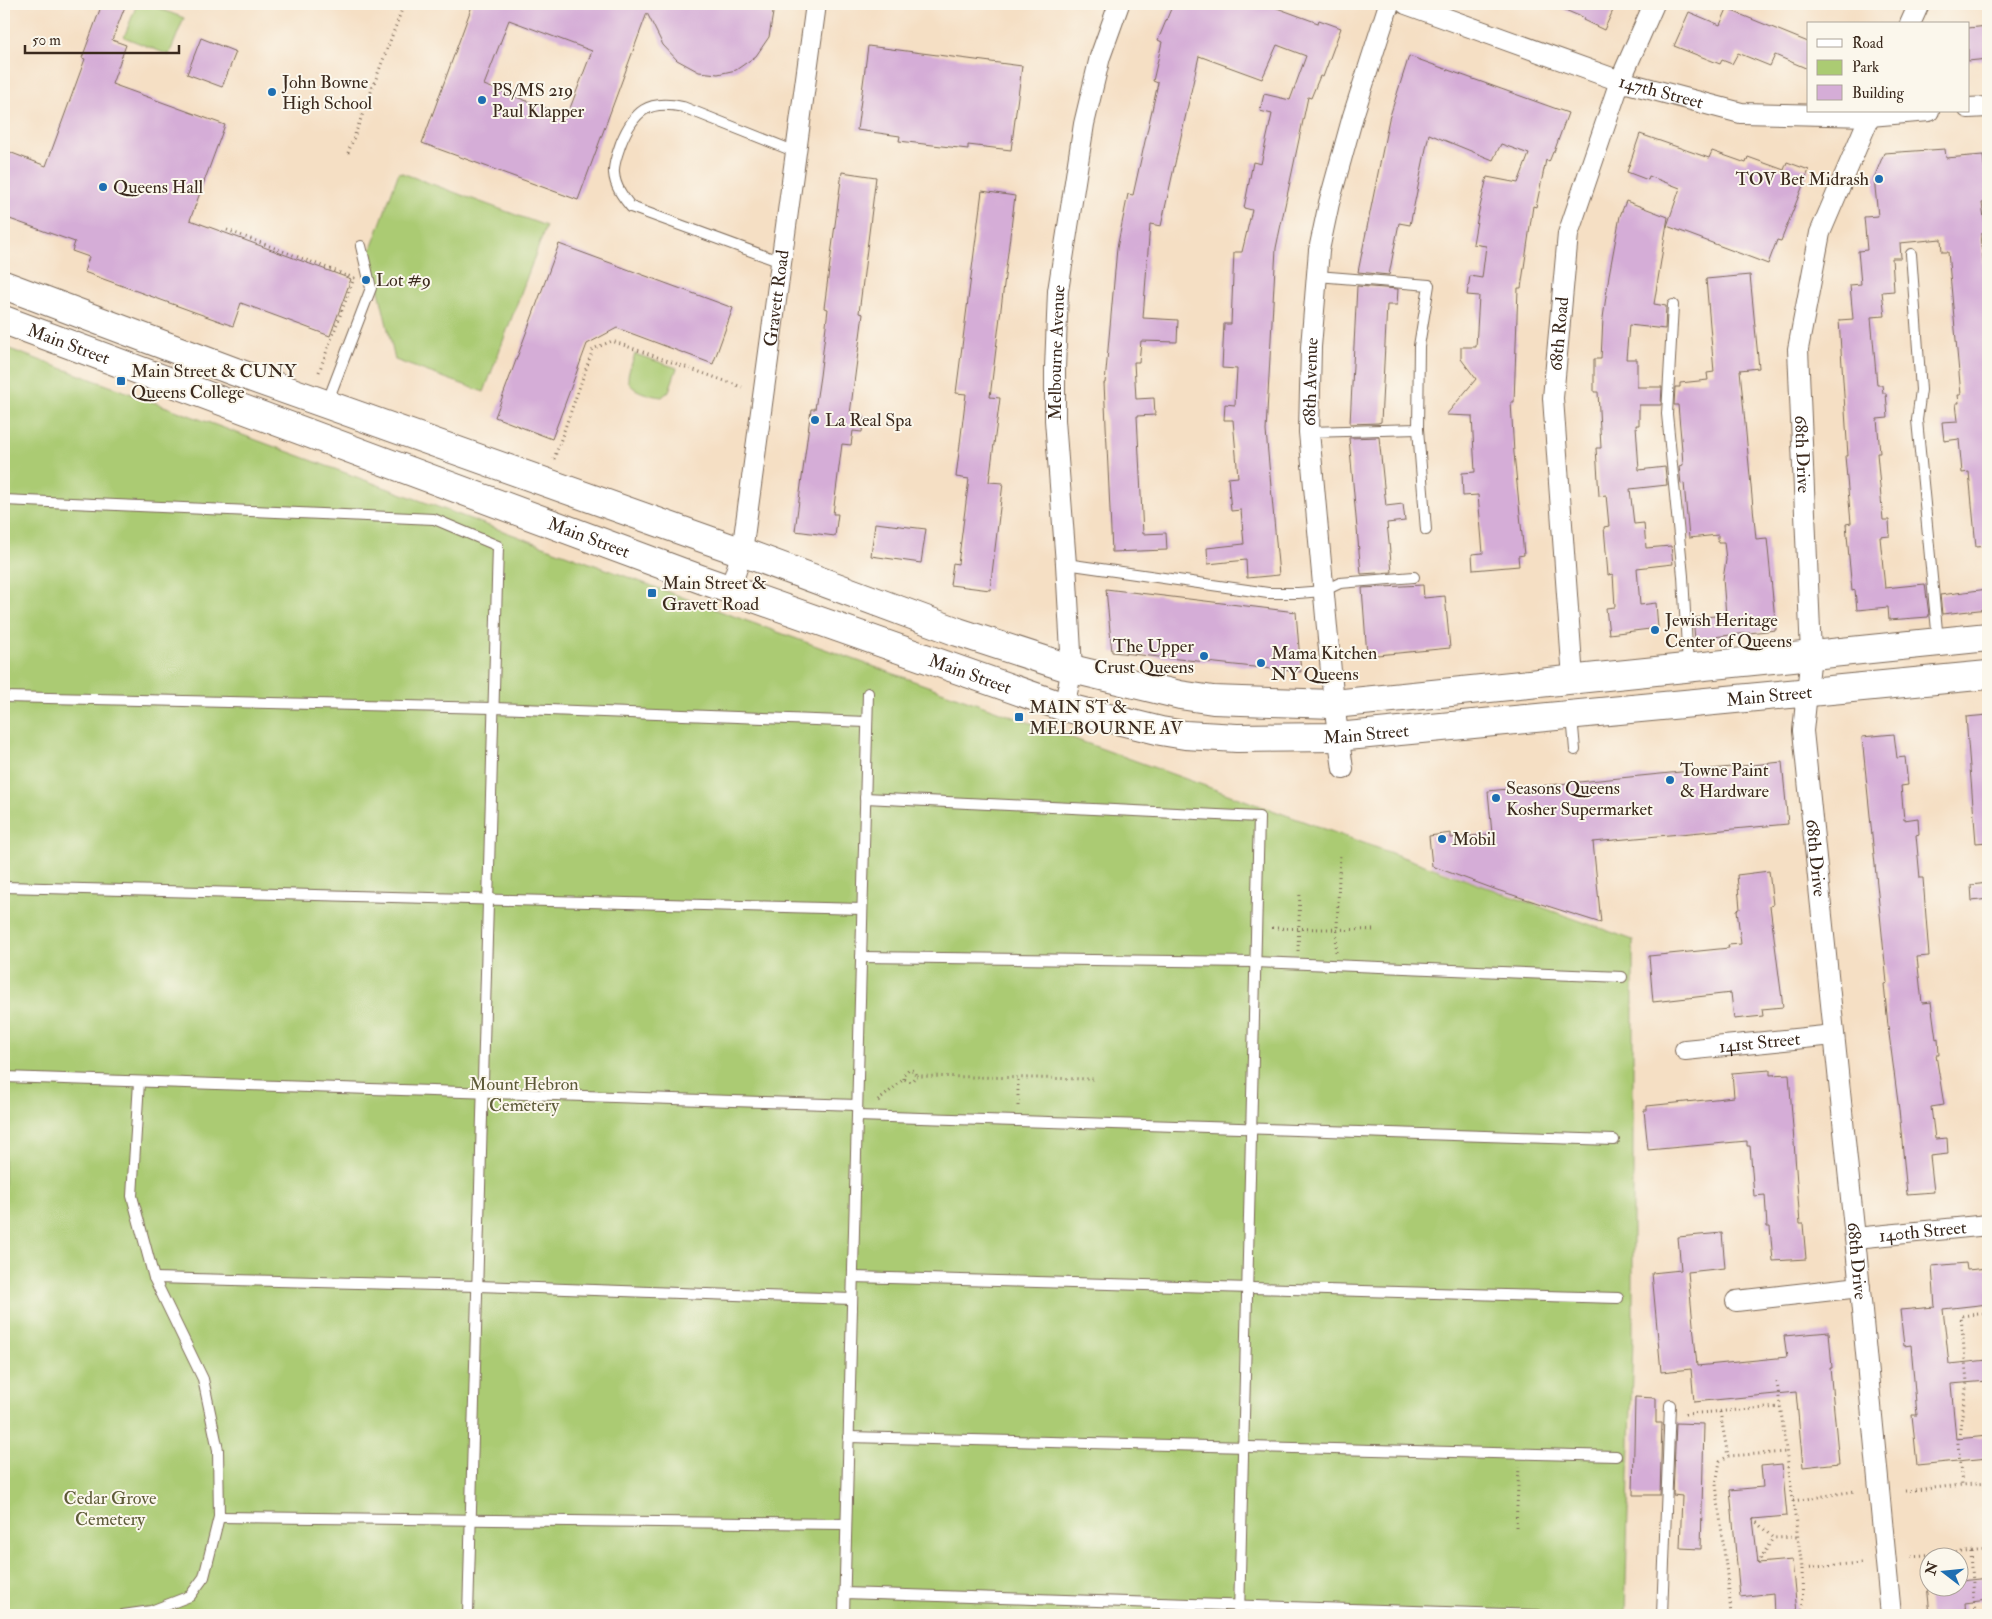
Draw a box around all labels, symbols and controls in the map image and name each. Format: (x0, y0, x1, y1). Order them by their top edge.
scale bar (25, 22, 179, 54)
legend (1807, 22, 1970, 112)
text: 50 m (32, 31, 61, 50)
text: Road (1852, 34, 1884, 53)
text: Park (1852, 58, 1879, 77)
street label: 147th Street (1616, 70, 1706, 115)
place label: John Bowne High School (281, 71, 373, 115)
place label: PS/MS 219 Paul Klapper (492, 79, 585, 123)
text: Building (1852, 84, 1904, 103)
marker: John Bowne High School (266, 86, 278, 98)
marker: PS/MS 219 Paul Klapper (476, 94, 488, 106)
place label: TOV Bet Midrash (1735, 168, 1870, 191)
marker: TOV Bet Midrash (1873, 173, 1885, 185)
place label: Queens Hall (113, 176, 204, 199)
marker: Queens Hall (97, 181, 109, 193)
street label: Gravett Road (759, 248, 795, 348)
place label: Lot #9 (376, 269, 431, 292)
marker: Lot #9 (360, 274, 372, 286)
street label: Melbourne Avenue (1044, 283, 1071, 420)
street label: 68th Road (1545, 296, 1574, 372)
street label: Main Street (24, 319, 113, 370)
street label: 68th Avenue (1298, 336, 1324, 426)
place label: Main Street & CUNY Queens College (131, 360, 297, 404)
marker: Main Street & CUNY Queens College (115, 375, 127, 387)
place label: La Real Spa (825, 409, 912, 432)
marker: La Real Spa (809, 414, 821, 426)
street label: 68th Drive (1789, 415, 1815, 494)
street label: Main Street (544, 512, 633, 564)
place label: Main Street & Gravett Road (662, 572, 767, 616)
marker: Main Street & Gravett Road (646, 587, 658, 599)
place label: Jewish Heritage Center of Queens (1664, 609, 1792, 653)
marker: Jewish Heritage Center of Queens (1649, 624, 1661, 636)
place label: The Upper Crust Queens (1094, 635, 1194, 679)
place label: Mama Kitchen NY Queens (1271, 642, 1377, 686)
street label: Main Street (926, 649, 1015, 700)
marker: The Upper Crust Queens (1198, 650, 1210, 662)
marker: Mama Kitchen NY Queens (1255, 657, 1267, 669)
street label: Main Street (1725, 681, 1813, 712)
place label: MAIN ST & MELBOURNE AV (1029, 696, 1184, 740)
marker: MAIN ST & MELBOURNE AV (1013, 711, 1025, 723)
street label: Main Street (1323, 719, 1410, 749)
place label: Towne Paint & Hardware (1680, 759, 1769, 803)
marker: Towne Paint & Hardware (1664, 774, 1676, 786)
place label: Seasons Queens Kosher Supermarket (1506, 777, 1653, 821)
marker: Seasons Queens Kosher Supermarket (1490, 792, 1502, 804)
street label: 68th Drive (1800, 818, 1831, 898)
place label: Mobil (1452, 828, 1496, 851)
marker: Mobil (1436, 833, 1448, 845)
street label: 141st Street (1718, 1027, 1802, 1059)
park label: Mount Hebron Cemetery (469, 1073, 579, 1117)
street label: 140th Street (1878, 1216, 1968, 1248)
street label: 68th Drive (1841, 1221, 1872, 1301)
park label: Cedar Grove Cemetery (64, 1487, 157, 1531)
north arrow (1920, 1546, 1970, 1596)
text: N (1922, 1560, 1942, 1578)

